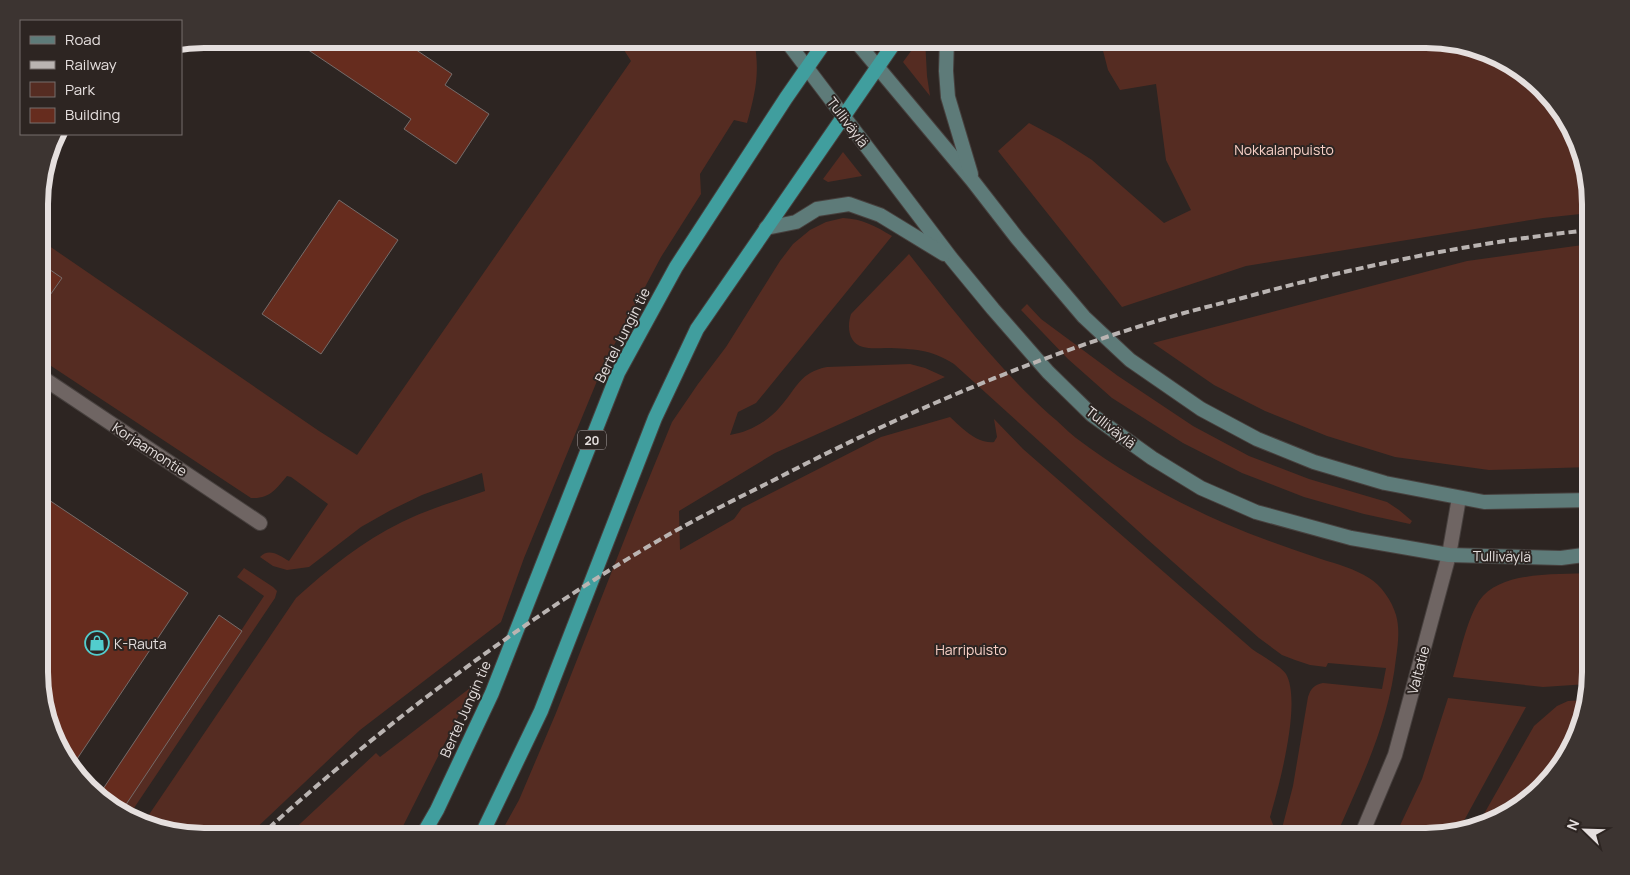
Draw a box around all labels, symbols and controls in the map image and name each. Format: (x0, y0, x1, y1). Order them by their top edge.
legend (20, 20, 182, 135)
text: Road (65, 29, 101, 50)
text: Railway (65, 54, 117, 75)
text: Park (65, 79, 95, 100)
street label: Tulliväylä (823, 93, 873, 151)
text: Building (65, 104, 120, 125)
park label: Nokkalanpuisto (1234, 140, 1334, 159)
street label: Bertel Jungin tie (590, 284, 654, 386)
street label: Tulliväylä (1082, 402, 1140, 452)
street label: Korjaamontie (109, 418, 191, 480)
road number: 20 (578, 430, 606, 450)
street label: Tulliväylä (1473, 546, 1531, 566)
shop icon: K-Rauta (84, 630, 110, 656)
place label: K-Rauta (114, 634, 167, 653)
park label: Harripuisto (935, 640, 1007, 659)
street label: Valtatie (1402, 644, 1434, 696)
street label: Bertel Jungin tie (435, 658, 495, 760)
north arrow (1560, 805, 1610, 855)
text: N (1562, 816, 1583, 833)

